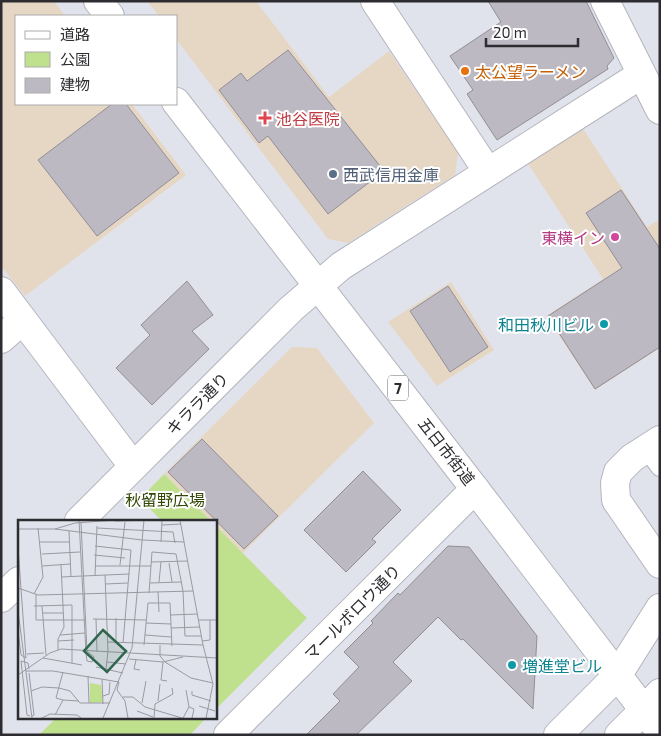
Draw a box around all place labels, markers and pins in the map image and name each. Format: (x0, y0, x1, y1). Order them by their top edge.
place label: 太公望ラーメン (475, 62, 586, 81)
marker: 太公望ラーメン (459, 65, 471, 77)
place label: 池谷医院 (276, 109, 340, 128)
marker: 池谷医院 (258, 111, 272, 125)
place label: 西武信用金庫 (343, 165, 439, 184)
marker: 西武信用金庫 (327, 168, 339, 180)
place label: 東横イン (541, 228, 605, 247)
marker: 東横イン (609, 231, 621, 243)
place label: 和田秋川ビル (498, 315, 594, 334)
marker: 和田秋川ビル (598, 318, 610, 330)
place label: 増進堂ビル (522, 656, 602, 675)
marker: 増進堂ビル (506, 659, 518, 671)

